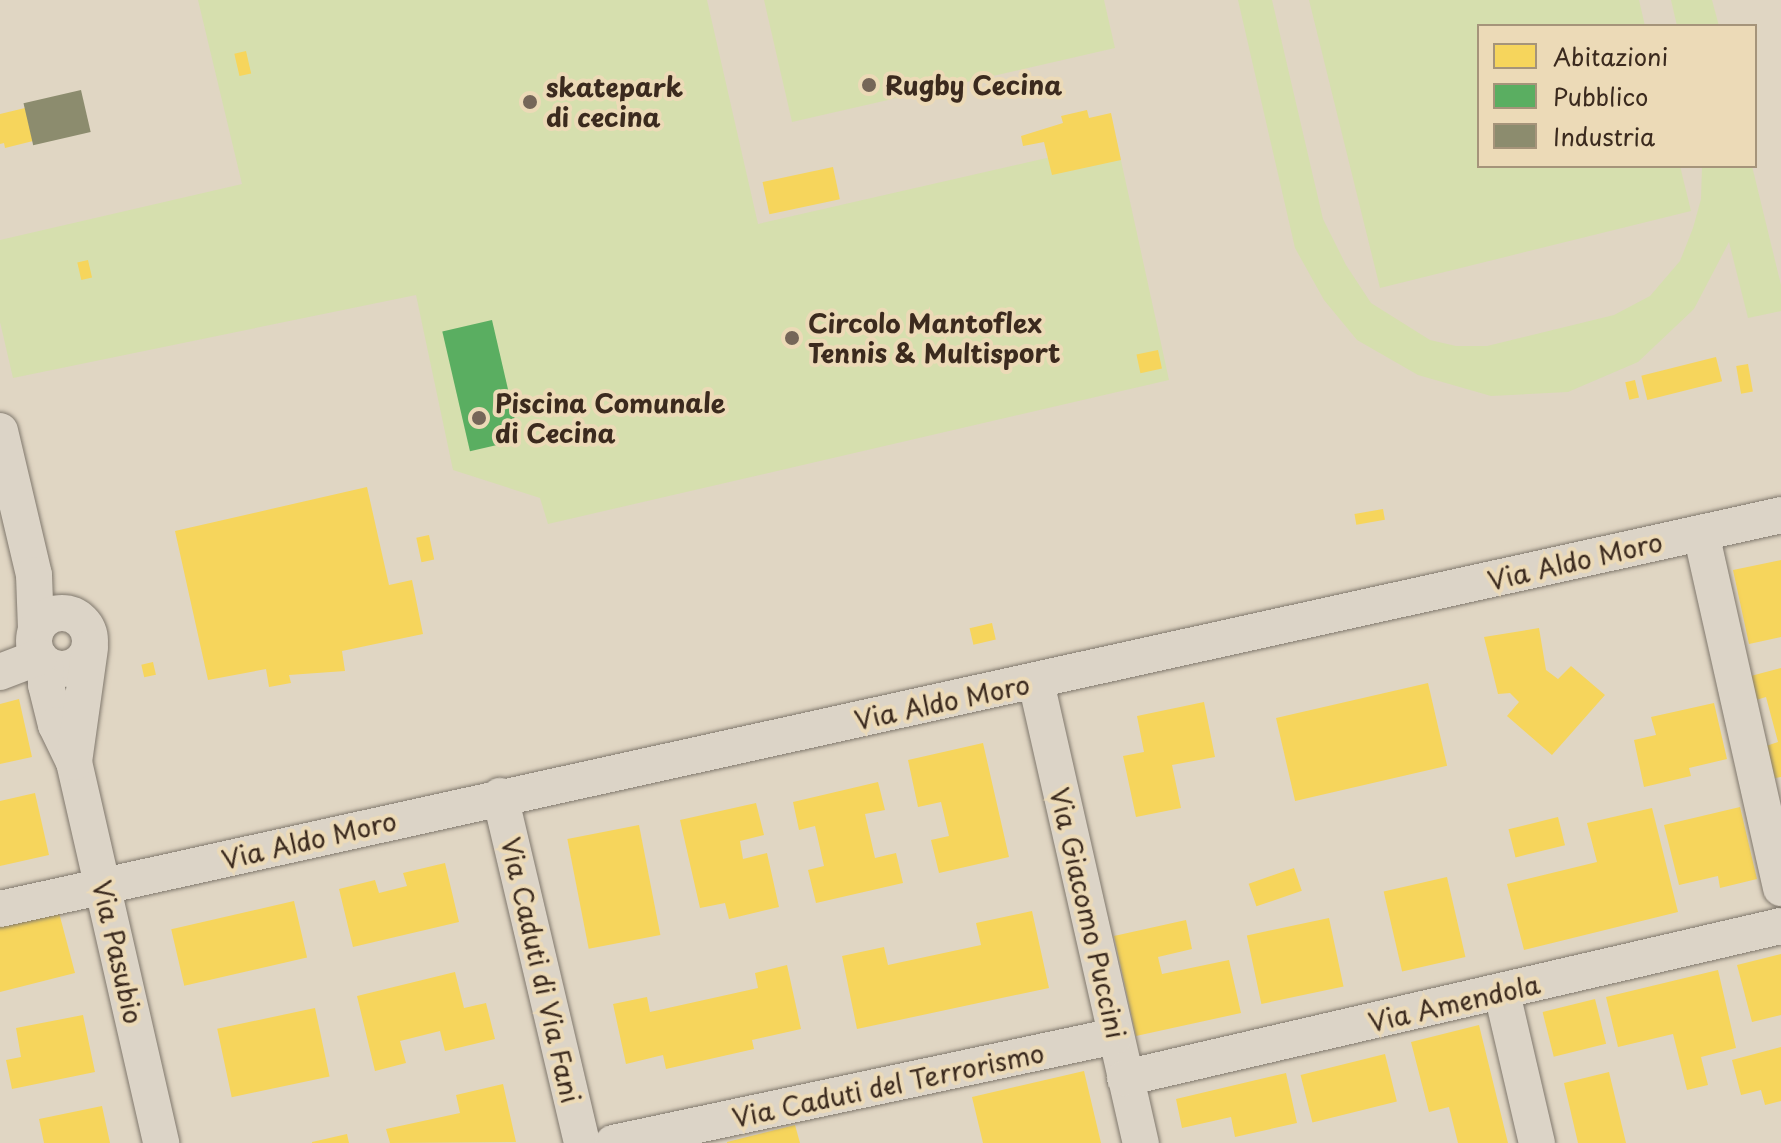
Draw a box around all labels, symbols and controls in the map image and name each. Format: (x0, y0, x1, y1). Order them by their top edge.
legend (1477, 24, 1757, 168)
text: Abitazioni (1553, 38, 1668, 74)
place label: Rugby Cecina (885, 69, 1063, 101)
place label: skatepark di cecina (546, 71, 683, 132)
marker: Rugby Cecina (860, 76, 878, 94)
text: Pubblico (1553, 78, 1648, 114)
marker: skatepark di cecina (521, 93, 539, 111)
text: Industria (1553, 118, 1655, 154)
place label: Circolo Mantoflex Tennis & Multisport (808, 307, 1062, 368)
marker: Circolo Mantoflex Tennis & Multisport (783, 329, 801, 347)
place label: Piscina Comunale di Cecina (495, 387, 727, 448)
marker: Piscina Comunale di Cecina (470, 409, 488, 427)
street label: Via Aldo Moro (1485, 526, 1665, 596)
street label: Via Aldo Moro (852, 668, 1032, 736)
street label: Via Giacomo Puccini (1044, 784, 1132, 1042)
street label: Via Aldo Moro (219, 805, 399, 875)
street label: Via Caduti di Via Fani (495, 833, 587, 1107)
street label: Via Pasubio (86, 877, 150, 1027)
street label: Via Amendola (1365, 968, 1543, 1038)
street label: Via Caduti del Terrorismo (728, 1036, 1048, 1134)

